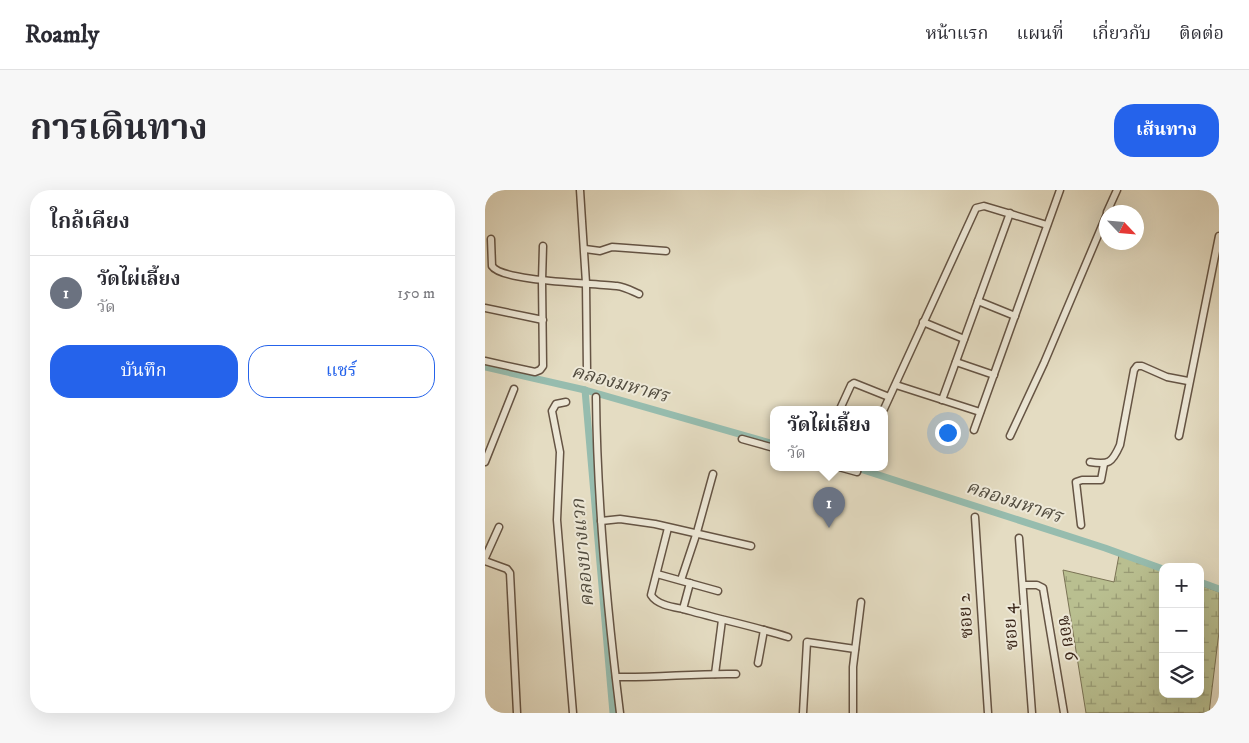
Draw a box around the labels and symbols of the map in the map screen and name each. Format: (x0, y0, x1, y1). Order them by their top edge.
north arrow (1099, 205, 1144, 250)
water label: คลองมหาศร (569, 360, 673, 409)
your location (935, 420, 961, 446)
water label: คลองมหาศร (963, 476, 1067, 529)
pin: 1 (813, 487, 845, 528)
water label: คลองบางแวก (567, 497, 599, 608)
street label: ซอย 2 (953, 593, 979, 639)
street label: ซอย 4 (998, 602, 1024, 651)
street label: ซอย 6 (1052, 614, 1082, 663)

